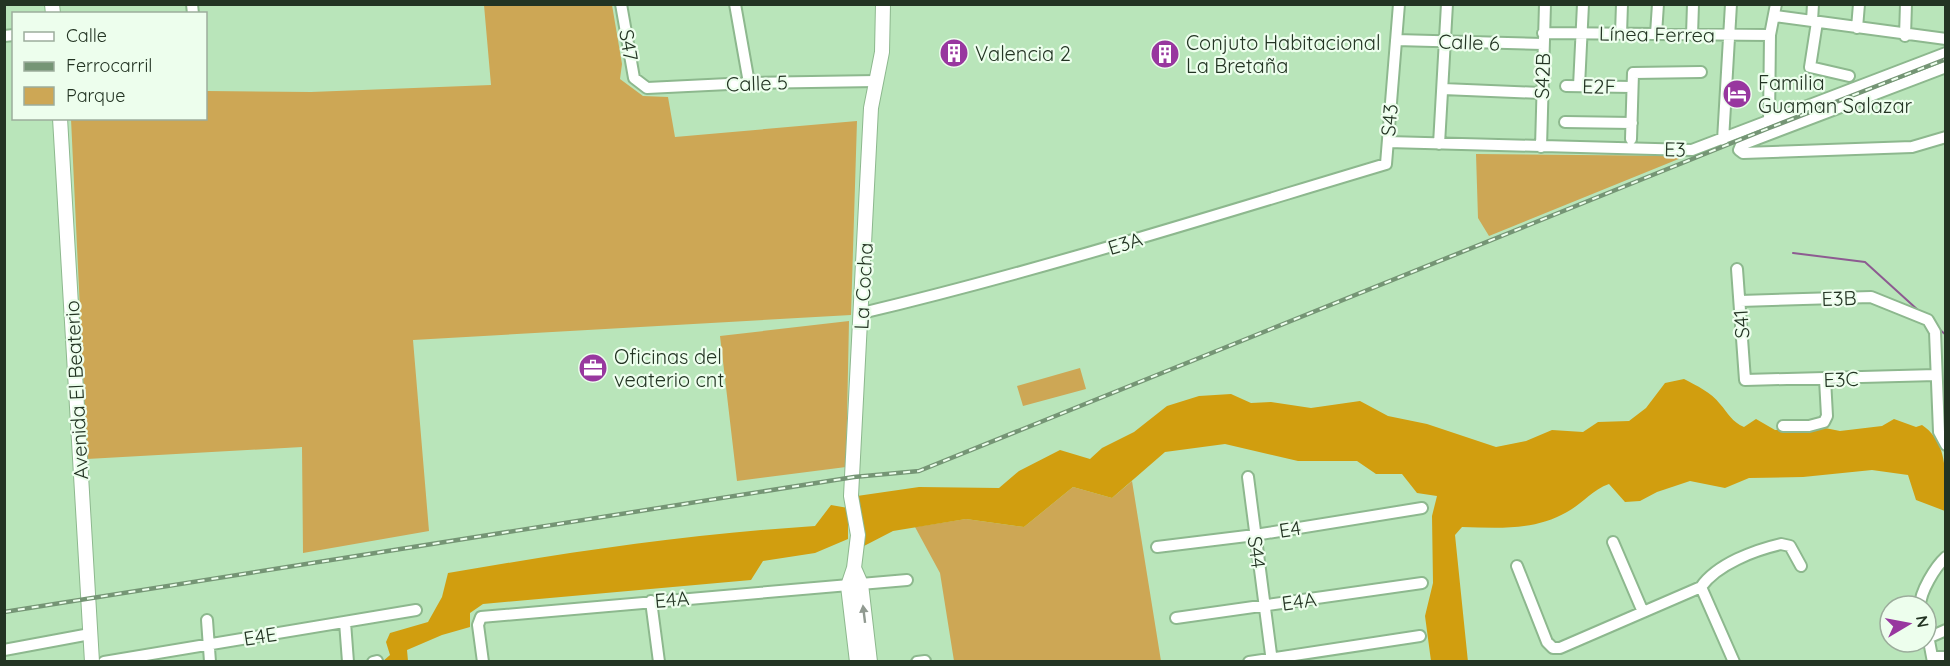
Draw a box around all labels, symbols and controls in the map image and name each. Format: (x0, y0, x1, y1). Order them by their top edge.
legend (12, 12, 207, 120)
street label: Línea Ferrea (1599, 20, 1715, 48)
text: Calle (66, 24, 107, 47)
street label: S47 (614, 27, 644, 63)
street label: Calle 6 (1438, 28, 1501, 56)
place label: Conjuto Habitacional La Bretaña (1186, 30, 1381, 78)
building icon: Valencia 2 (938, 37, 970, 69)
building icon: Conjuto Habitacional La Bretaña (1149, 38, 1181, 70)
place label: Valencia 2 (975, 41, 1071, 66)
street label: S42B (1529, 53, 1555, 99)
text: Ferrocarril (66, 54, 153, 77)
street label: Calle 5 (726, 69, 788, 97)
place label: Familia Guaman Salazar (1758, 70, 1913, 118)
street label: E2F (1582, 73, 1616, 99)
hotel icon: Familia Guaman Salazar (1721, 78, 1753, 110)
text: Parque (66, 84, 125, 107)
street label: S43 (1375, 103, 1403, 137)
street label: E3 (1664, 136, 1686, 162)
street label: E3A (1105, 226, 1145, 260)
street label: La Cocha (848, 242, 878, 330)
street label: E3B (1821, 285, 1857, 311)
street label: Avenida El Beaterio (59, 300, 93, 480)
street label: S41 (1728, 309, 1754, 339)
place label: Oficinas del veaterio cnt (614, 344, 724, 392)
office icon: Oficinas del veaterio cnt (577, 352, 609, 384)
street label: E3C (1823, 366, 1859, 392)
street label: E4 (1277, 515, 1303, 543)
street label: S44 (1243, 534, 1271, 570)
street label: E4A (654, 585, 691, 613)
street label: E4A (1280, 586, 1318, 616)
north arrow (1878, 594, 1938, 654)
one-way arrow (859, 605, 869, 624)
text: N (1912, 614, 1934, 629)
street label: E4E (242, 621, 278, 651)

